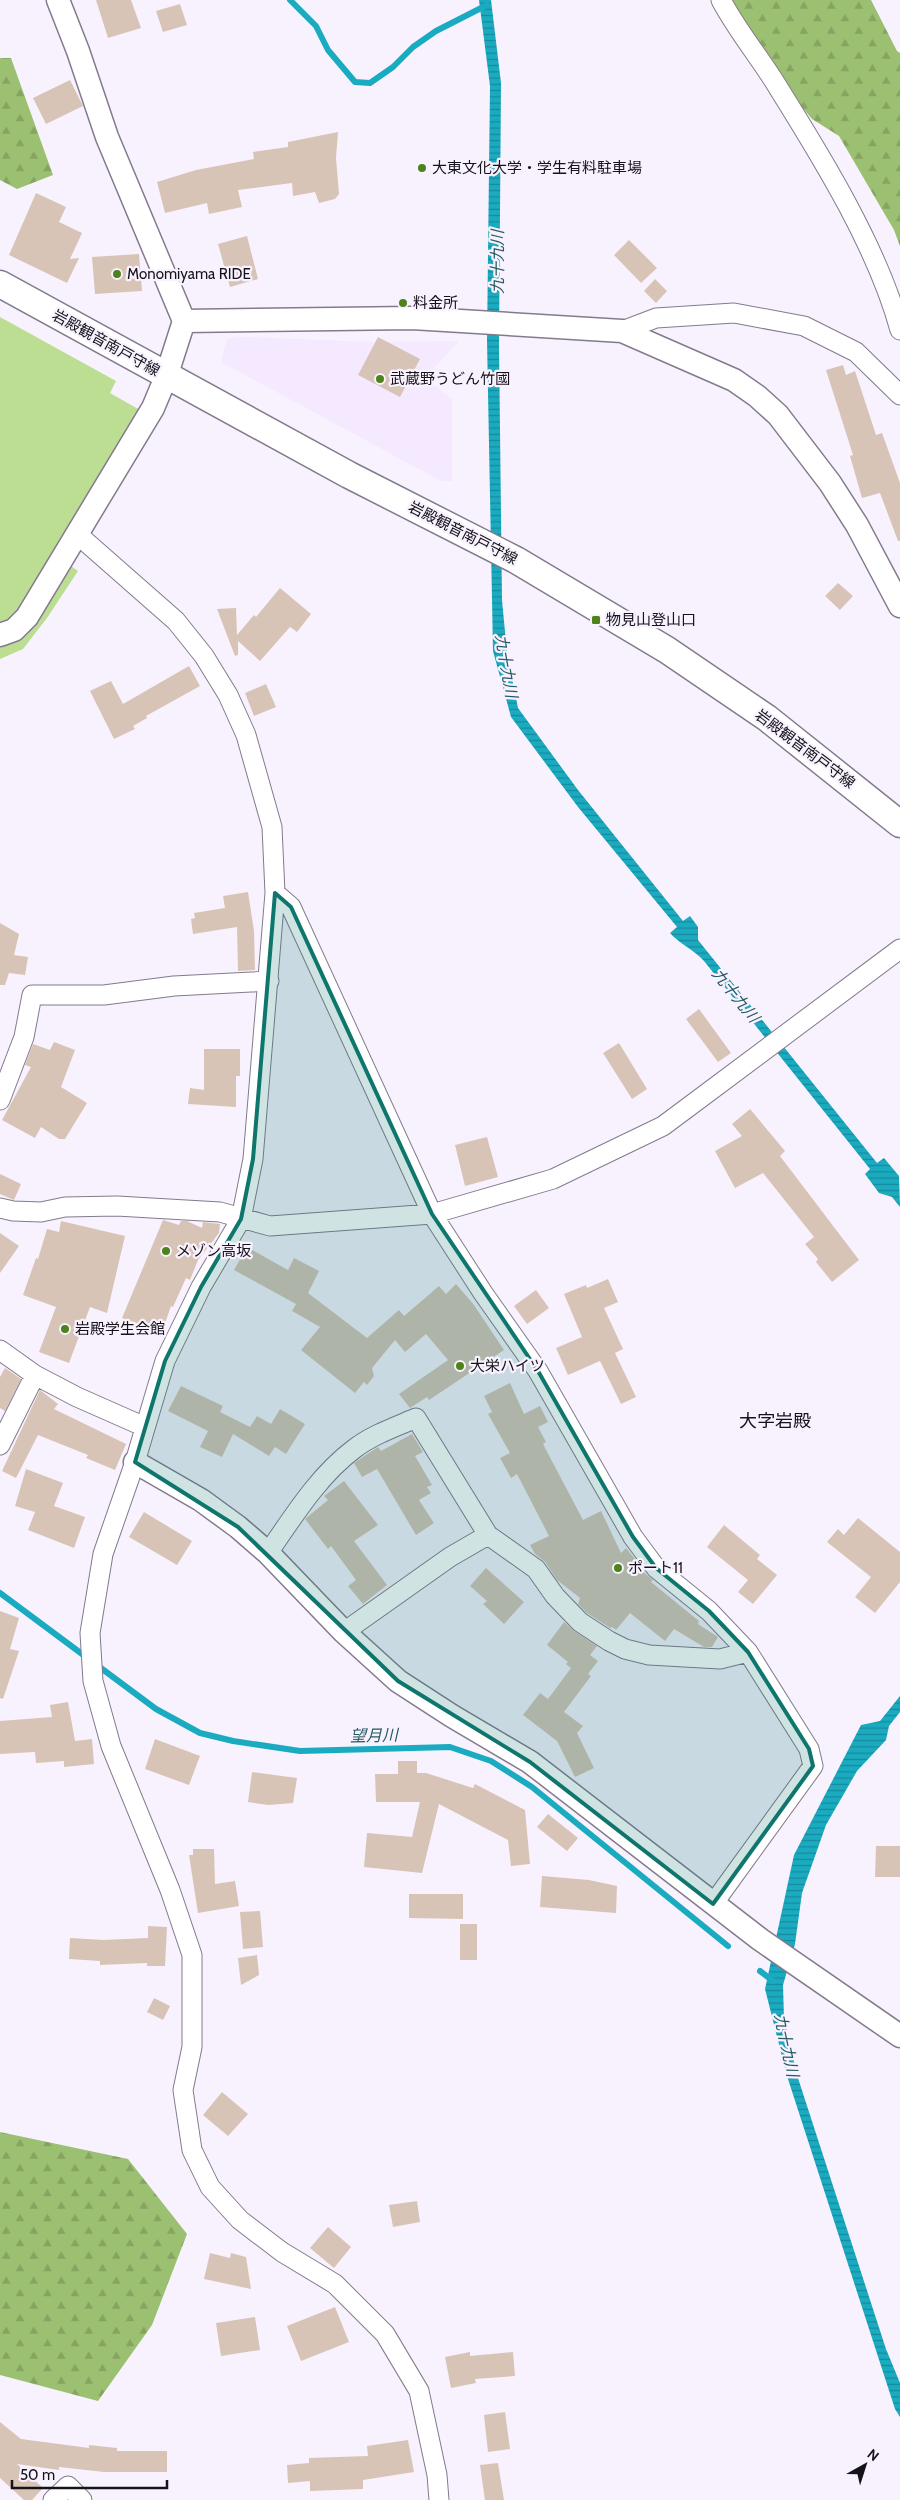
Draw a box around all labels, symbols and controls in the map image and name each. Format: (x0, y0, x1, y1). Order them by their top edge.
place label: 大東文化大学・学生有料駐車場 (432, 159, 642, 177)
marker: 大東文化大学・学生有料駐車場 (416, 162, 428, 174)
water label: 九十九川 (488, 228, 507, 294)
place label: Monomiyama RIDE (127, 265, 251, 283)
marker: Monomiyama RIDE (111, 268, 123, 280)
place label: 料金所 (413, 294, 458, 312)
marker: 料金所 (397, 297, 409, 309)
street label: 岩殿観音南戸守線 (49, 306, 163, 380)
place label: 武蔵野うどん竹國 (390, 370, 510, 388)
marker: 武蔵野うどん竹國 (374, 373, 386, 385)
street label: 岩殿観音南戸守線 (405, 498, 521, 568)
place label: 物見山登山口 (606, 611, 696, 629)
marker: 物見山登山口 (590, 614, 602, 626)
water label: 九十九川 (492, 633, 522, 701)
street label: 岩殿観音南戸守線 (752, 706, 858, 792)
water label: 九十九川 (708, 964, 764, 1028)
place label: メゾン高坂 (176, 1242, 251, 1260)
marker: メゾン高坂 (160, 1245, 172, 1257)
place label: 岩殿学生会館 (75, 1320, 165, 1338)
marker: 岩殿学生会館 (59, 1323, 71, 1335)
place label: 大栄ハイツ (470, 1357, 545, 1375)
marker: 大栄ハイツ (454, 1360, 466, 1372)
district label: 大字岩殿 (739, 1410, 811, 1432)
place label: ポート11 (628, 1559, 683, 1577)
marker: ポート11 (612, 1562, 624, 1574)
water label: 望月川 (350, 1726, 400, 1745)
water label: 九十九川 (771, 2012, 803, 2080)
north arrow (840, 2440, 890, 2490)
text: N (864, 2445, 883, 2465)
scale bar (12, 2458, 168, 2490)
text: 50 m (20, 2466, 55, 2484)

